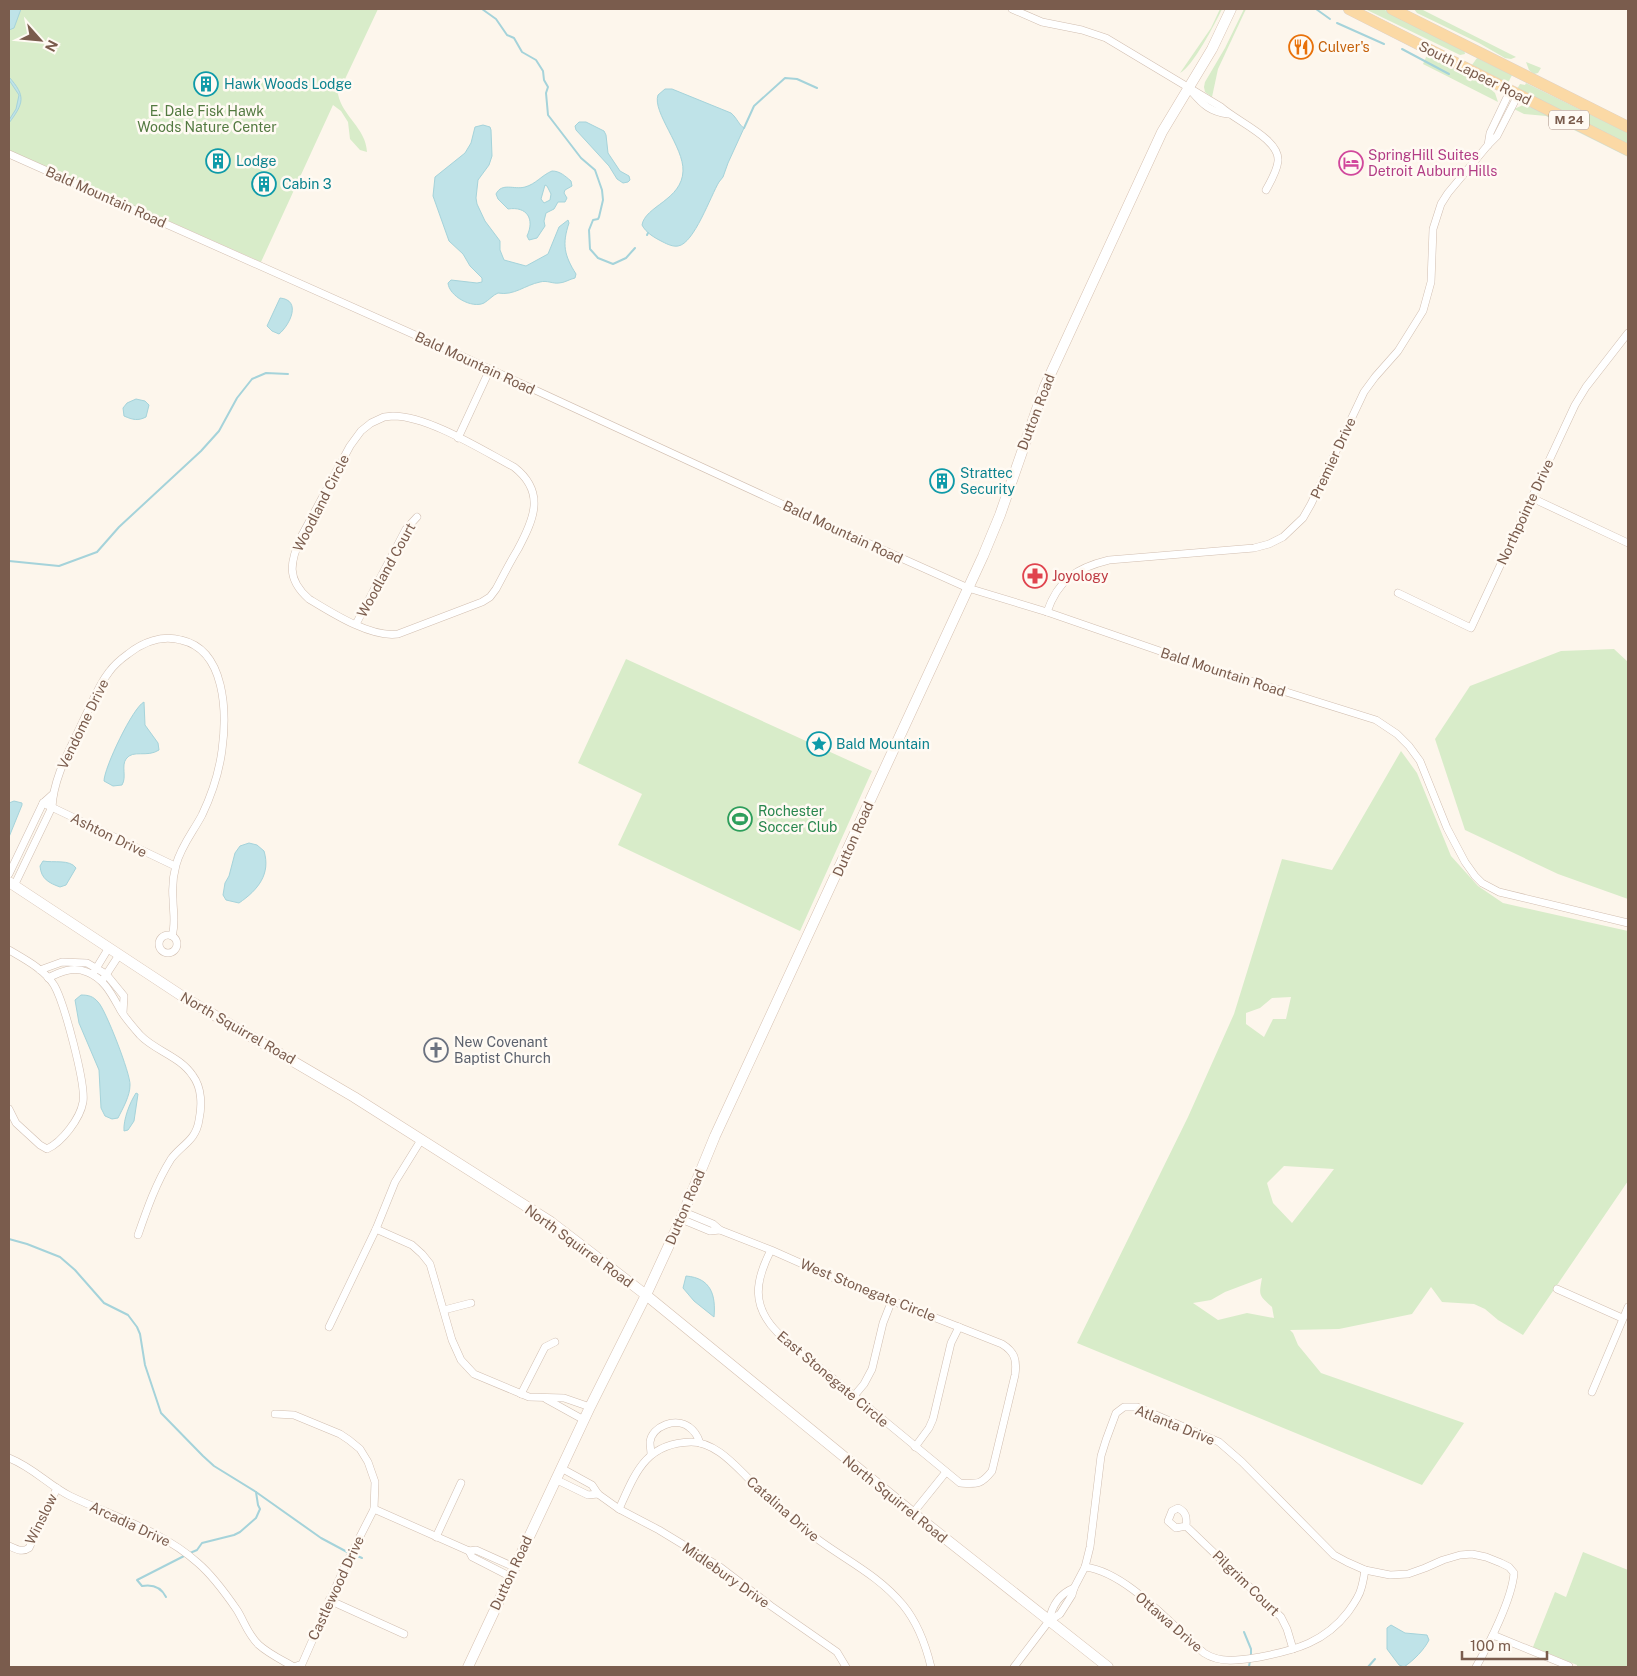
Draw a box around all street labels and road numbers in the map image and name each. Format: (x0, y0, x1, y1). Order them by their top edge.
street label: South Lapeer Road (1416, 38, 1534, 108)
road number: M 24 (1549, 110, 1589, 130)
street label: Bald Mountain Road (43, 163, 169, 231)
street label: Bald Mountain Road (413, 328, 537, 398)
street label: Dutton Road (1014, 372, 1058, 452)
street label: Premier Drive (1307, 415, 1359, 501)
street label: Woodland Circle (290, 452, 352, 554)
street label: Northpointe Drive (1494, 457, 1557, 567)
street label: Bald Mountain Road (781, 497, 905, 567)
street label: Woodland Court (354, 520, 418, 620)
street label: Bald Mountain Road (1159, 644, 1287, 700)
street label: Vendome Drive (54, 676, 112, 772)
street label: Dutton Road (829, 799, 877, 879)
street label: Ashton Drive (68, 810, 150, 860)
street label: North Squirrel Road (178, 989, 298, 1067)
street label: Dutton Road (662, 1167, 708, 1247)
street label: North Squirrel Road (522, 1201, 636, 1291)
street label: West Stonegate Circle (798, 1255, 938, 1325)
street label: East Stonegate Circle (774, 1328, 892, 1430)
street label: Atlanta Drive (1133, 1402, 1217, 1448)
street label: North Squirrel Road (840, 1452, 950, 1546)
street label: Catalina Drive (744, 1473, 822, 1545)
street label: Winslow (22, 1491, 60, 1547)
street label: Arcadia Drive (87, 1498, 173, 1550)
street label: Castlewood Drive (305, 1533, 367, 1643)
street label: Dutton Road (487, 1533, 535, 1613)
street label: Midlebury Drive (679, 1539, 773, 1611)
street label: Pilgrim Court (1209, 1547, 1283, 1619)
street label: Ottawa Drive (1132, 1589, 1206, 1655)

